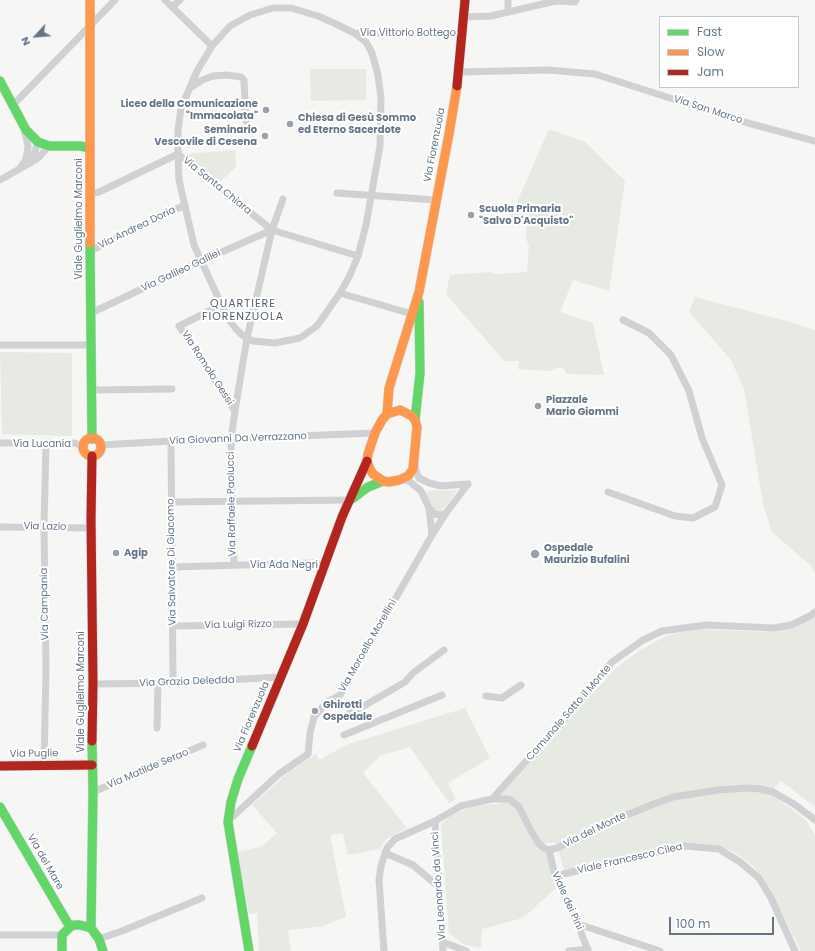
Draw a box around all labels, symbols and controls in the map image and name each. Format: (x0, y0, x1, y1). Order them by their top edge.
north arrow (16, 16, 56, 56)
legend (659, 16, 799, 88)
text: Fast (697, 23, 722, 40)
street label: Via Vittorio Bottego (360, 27, 456, 39)
text: N (16, 34, 34, 48)
text: Slow (697, 43, 725, 60)
text: Jam (697, 63, 724, 80)
street label: Via San Marco (672, 93, 744, 127)
place label: Liceo della Comunicazione "Immacolata" (121, 98, 258, 122)
marker: Liceo della Comunicazione "Immacolata" (261, 105, 271, 115)
street label: Via Fiorenzuola (422, 107, 448, 183)
place label: Chiesa di Gesù Sommo ed Eterno Sacerdote (298, 112, 416, 136)
marker: Chiesa di Gesù Sommo ed Eterno Sacerdote (285, 119, 295, 129)
place label: Seminario Vescovile di Cesena (154, 124, 257, 148)
marker: Seminario Vescovile di Cesena (260, 131, 270, 141)
street label: Via Santa Chiara (180, 155, 254, 217)
street label: Viale Guglielmo Marconi (73, 158, 85, 280)
place label: Scuola Primaria "Salvo D'Acquisto" (479, 203, 573, 226)
street label: Via Andrea Doria (96, 204, 178, 252)
marker: Scuola Primaria "Salvo D'Acquisto" (466, 210, 476, 220)
street label: Via Galileo Galilei (139, 247, 223, 295)
district label: QUARTIERE FIORENZUOLA (202, 297, 284, 323)
street label: Via Romolo Gessi (178, 329, 236, 407)
place label: Piazzale Mario Giommi (546, 394, 619, 418)
marker: Piazzale Mario Giommi (533, 401, 543, 411)
street label: Via Giovanni Da Verrazzano (169, 431, 307, 447)
street label: Via Lucania (13, 438, 71, 450)
street label: Via Raffaele Paolucci (225, 452, 239, 556)
street label: Via Salvatore Di Giacomo (165, 498, 179, 626)
street label: Via Lazio (23, 521, 67, 533)
place label: Ospedale Maurizio Bufalini (544, 542, 630, 566)
place label: Agip (124, 547, 148, 559)
marker: Agip (111, 548, 121, 558)
marker: Ospedale Maurizio Bufalini (529, 548, 541, 560)
street label: Via Ada Negri (250, 559, 318, 571)
street label: Via Campania (38, 568, 52, 640)
street label: Via Moroello Morellini (337, 597, 399, 695)
street label: Via Luigi Rizzo (204, 618, 272, 632)
street label: Viale Guglielmo Marconi (75, 631, 87, 753)
street label: Comunale Sotto il Monte (524, 663, 614, 763)
street label: Via Grazia Deledda (139, 674, 235, 690)
street label: Via Fiorenzuola (232, 680, 272, 754)
place label: Ghirotti Ospedale (323, 699, 372, 722)
marker: Ghirotti Ospedale (310, 706, 320, 716)
street label: Via Matilde Serao (106, 746, 190, 792)
street label: Via Puglie (10, 748, 58, 760)
street label: Via del Monte (562, 810, 628, 850)
street label: Via Leonardo da Vinci (429, 831, 449, 941)
street label: Via del Mare (24, 832, 66, 892)
street label: Viale Francesco Cilea (576, 841, 684, 877)
street label: Viale dei Pini (549, 870, 585, 932)
scale bar (671, 909, 776, 935)
text: 100 m (676, 915, 710, 932)

